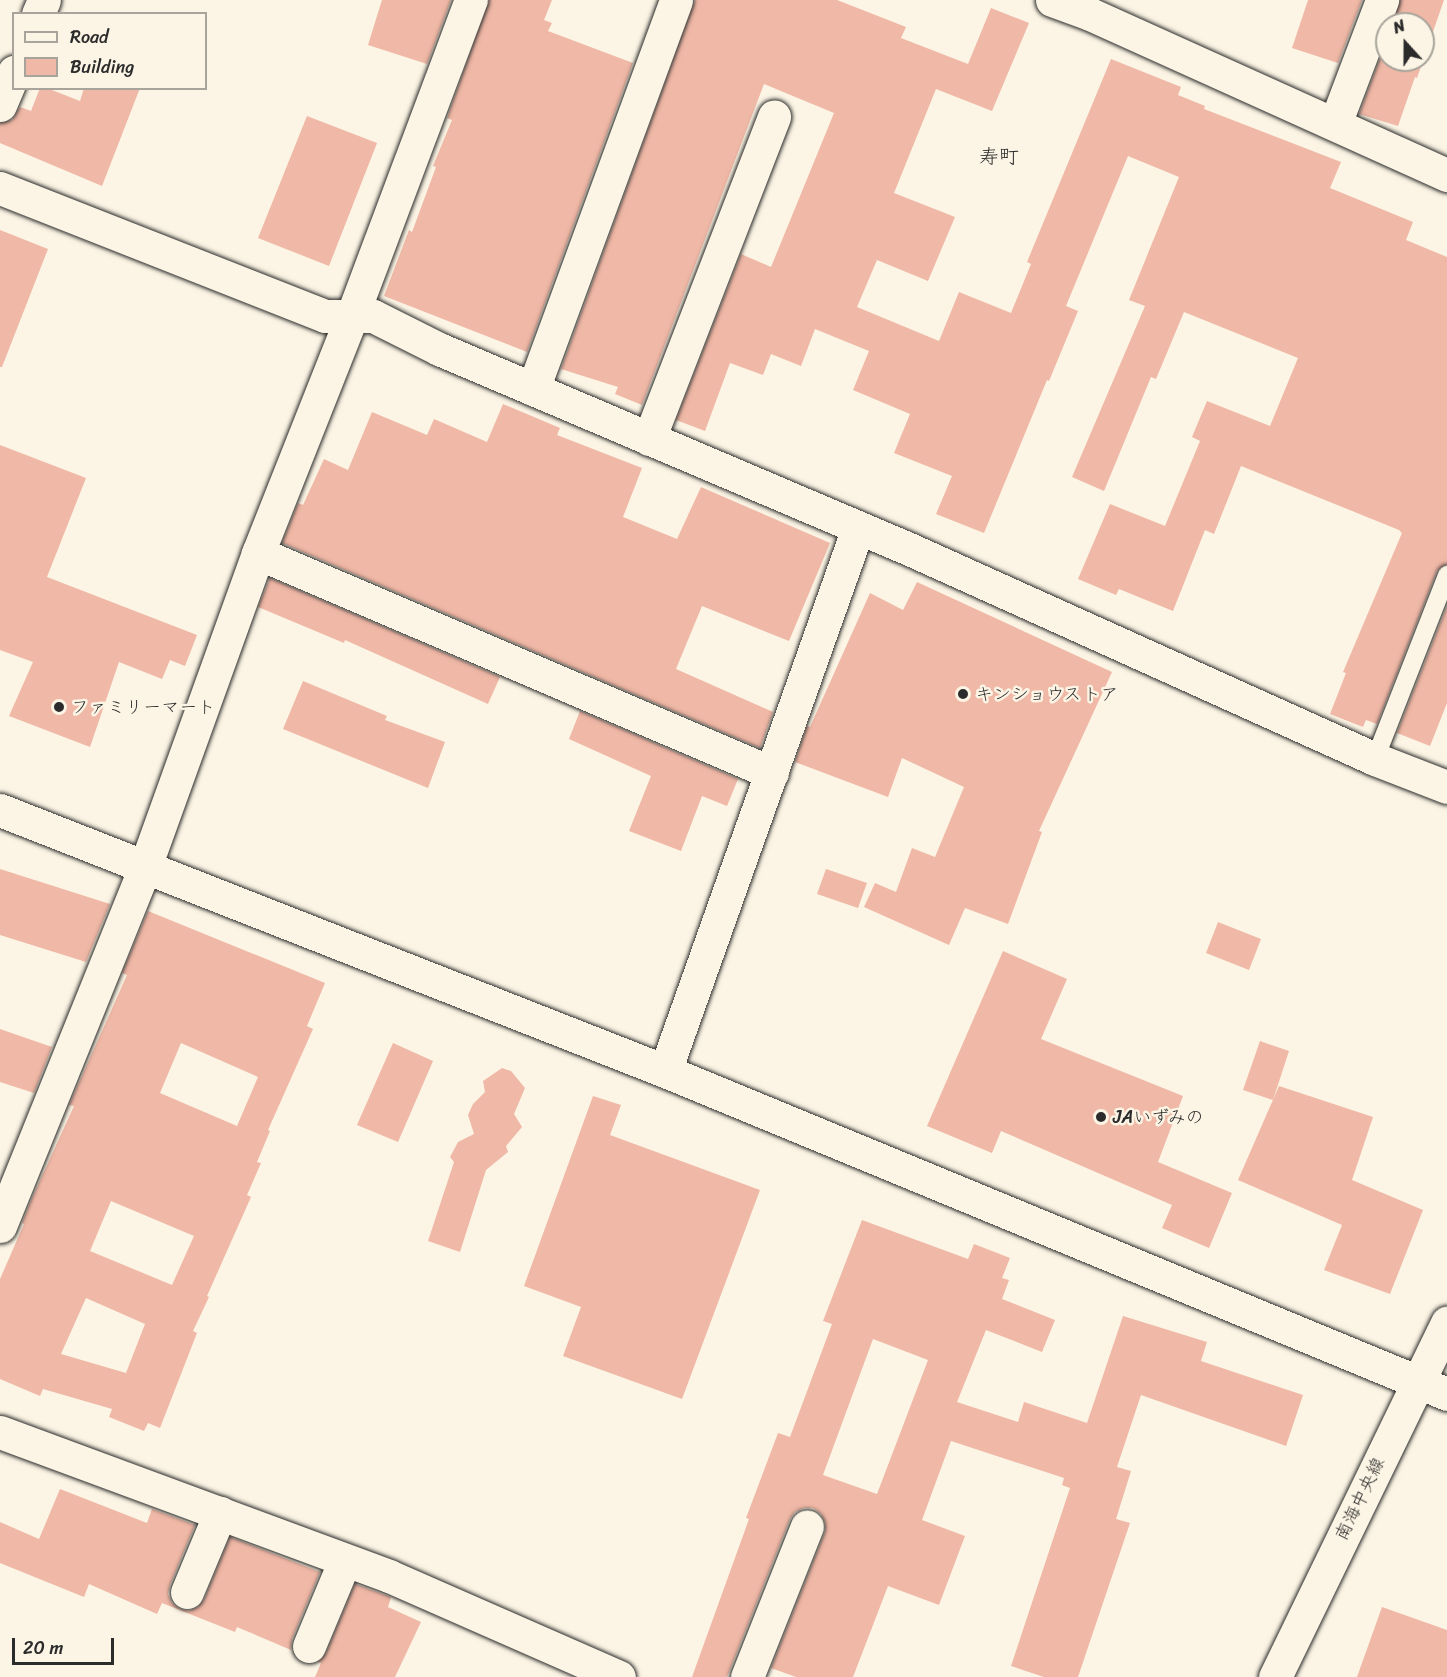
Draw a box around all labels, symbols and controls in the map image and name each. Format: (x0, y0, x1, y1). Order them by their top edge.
text: N (1389, 11, 1409, 42)
legend (12, 12, 207, 90)
north arrow (1375, 12, 1435, 72)
text: Road (70, 21, 109, 53)
text: Building (70, 51, 134, 83)
district label: 寿町 (979, 144, 1019, 168)
place label: キンショウストア (975, 683, 1119, 705)
marker: キンショウストア (956, 687, 970, 701)
place label: ファミリーマート (71, 696, 215, 718)
marker: ファミリーマート (52, 700, 66, 714)
place label: JAいずみの (1113, 1106, 1205, 1128)
marker: JAいずみの (1094, 1110, 1108, 1124)
street label: 南海中央線 (1331, 1454, 1389, 1544)
scale bar (15, 1626, 117, 1664)
text: 20 m (23, 1632, 63, 1664)

